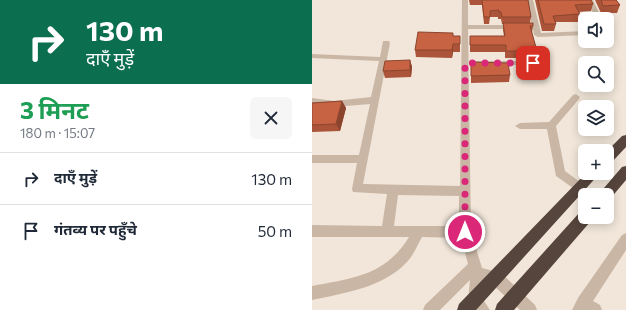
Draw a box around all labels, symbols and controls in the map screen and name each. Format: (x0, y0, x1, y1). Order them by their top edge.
map controls (578, 12, 614, 224)
button: sound (578, 12, 614, 48)
text: 130 m (86, 13, 163, 47)
icon: right (20, 16, 72, 68)
pin (516, 46, 550, 80)
text: दाएँ मुड़ें (86, 47, 134, 69)
icon: arrive (522, 52, 544, 74)
button: search (578, 56, 614, 92)
text: 3 मिनट (20, 95, 89, 124)
button: close (250, 97, 292, 139)
button: layers (578, 100, 614, 136)
text: 180 m · 15:07 (20, 125, 95, 141)
button: + (578, 144, 614, 180)
icon: right (20, 168, 42, 190)
text: दाएँ मुड़ें (54, 168, 97, 186)
text: 130 m (251, 170, 292, 188)
button: − (578, 188, 614, 224)
position arrow (444, 211, 486, 253)
icon: arrive (20, 220, 42, 242)
text: गंतव्य पर पहुँचे (54, 220, 137, 238)
text: 50 m (258, 222, 292, 240)

